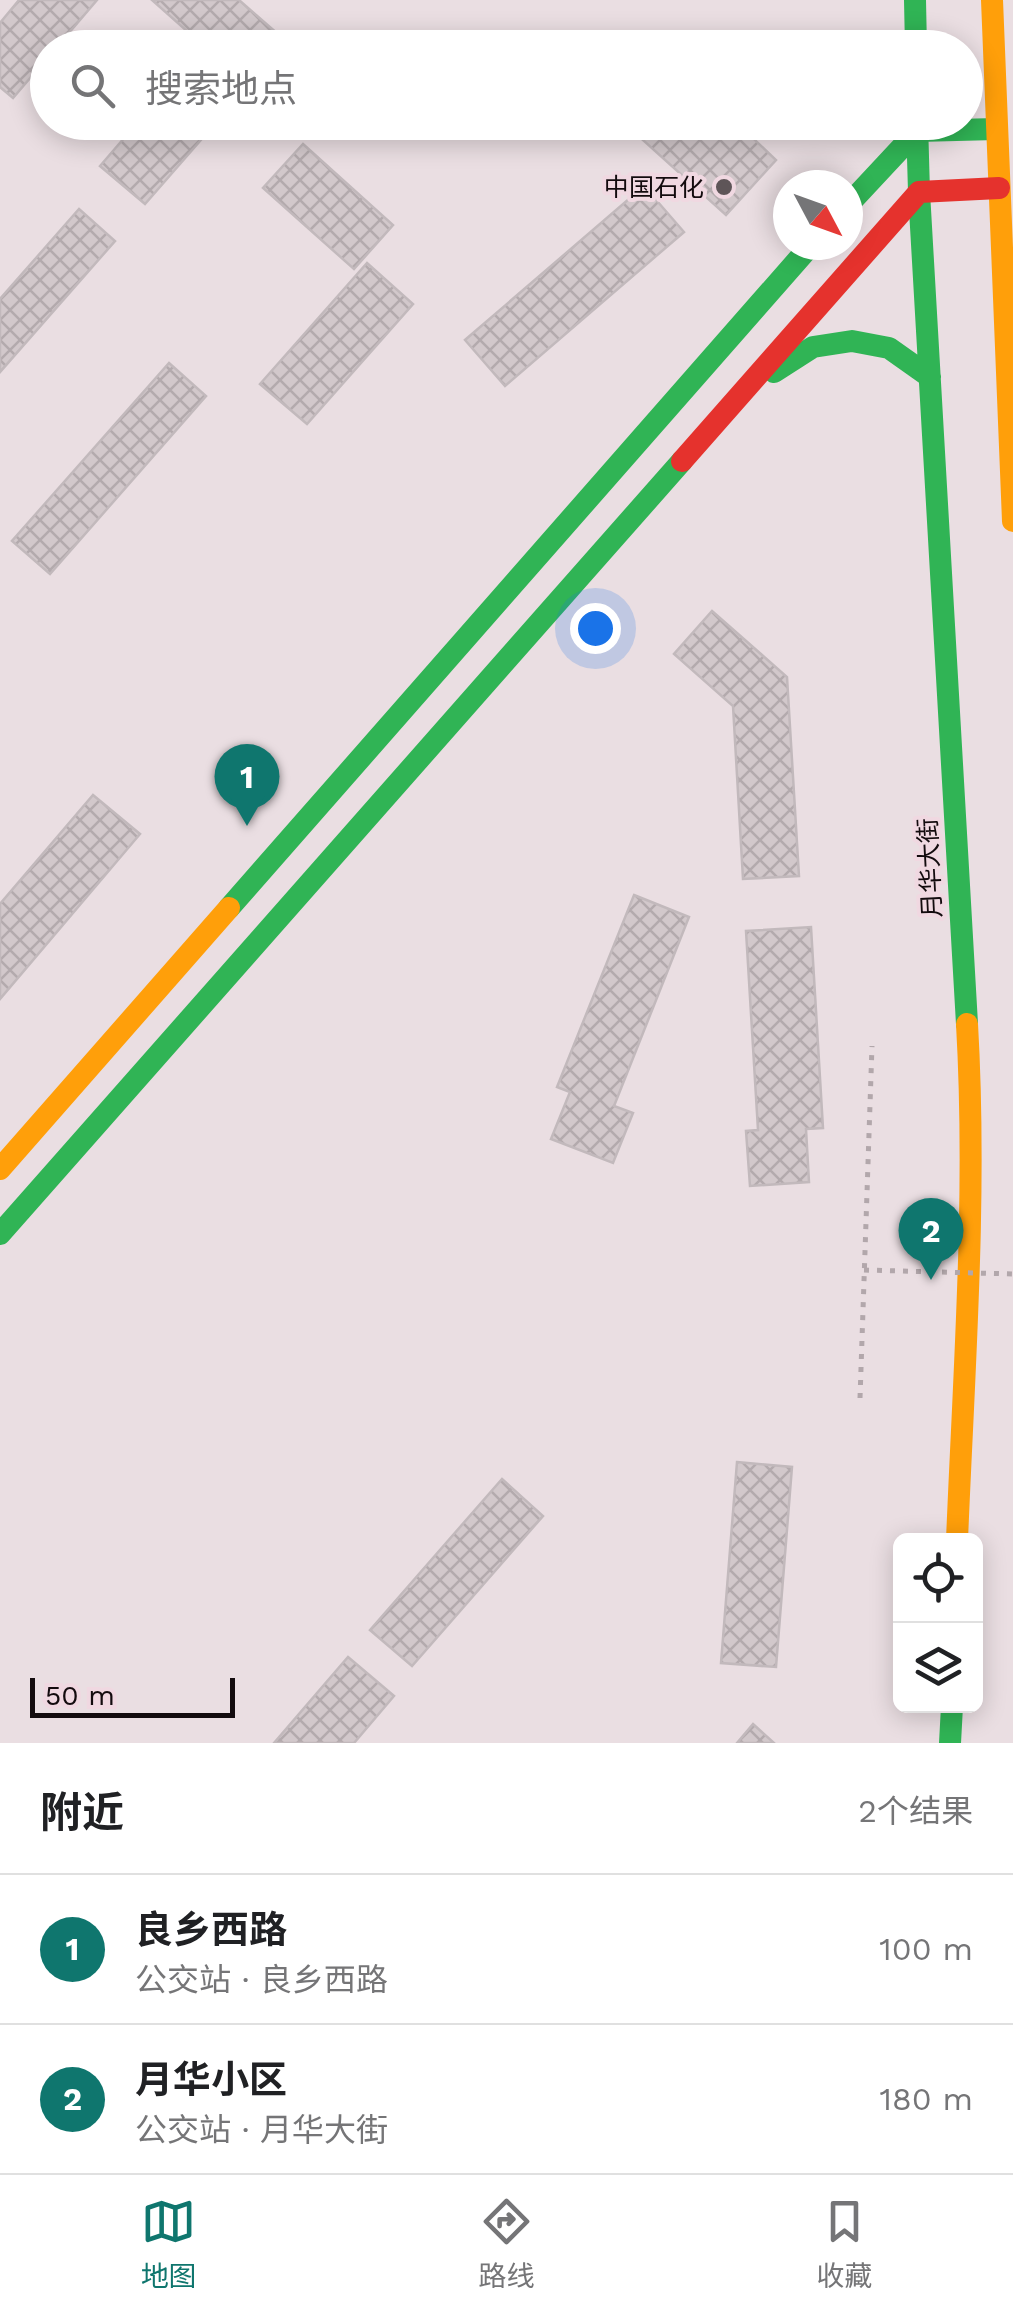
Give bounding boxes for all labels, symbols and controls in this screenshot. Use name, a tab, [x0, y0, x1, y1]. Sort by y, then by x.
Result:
search box	[30, 30, 983, 140]
icon: search	[65, 58, 120, 113]
text: 搜索地点	[145, 67, 297, 111]
north arrow	[773, 170, 863, 260]
place label: 中国石化	[604, 173, 704, 202]
marker: 中国石化	[713, 176, 735, 198]
your location	[570, 603, 621, 654]
pin: 1	[214, 744, 280, 826]
street label: 月华大街	[913, 817, 947, 919]
pin: 2	[898, 1198, 964, 1280]
map controls	[893, 1533, 983, 1713]
button: locate	[893, 1533, 983, 1623]
button: layers	[893, 1623, 983, 1713]
scale bar	[30, 1673, 235, 1718]
text: 50 m	[45, 1679, 115, 1712]
text: 附近	[40, 1788, 124, 1837]
text: 2个结果	[858, 1792, 973, 1830]
text: 良乡西路	[135, 1908, 287, 1952]
text: 1	[66, 1930, 79, 1968]
text: 100 m	[879, 1930, 973, 1968]
text: 公交站 · 良乡西路	[135, 1961, 388, 1999]
text: 月华小区	[135, 2058, 287, 2102]
text: 2	[63, 2080, 82, 2118]
text: 180 m	[879, 2080, 973, 2118]
text: 公交站 · 月华大街	[135, 2111, 388, 2149]
tab: 地图	[141, 2194, 197, 2294]
tab: 路线	[478, 2194, 534, 2294]
tab: 收藏	[816, 2194, 872, 2294]

